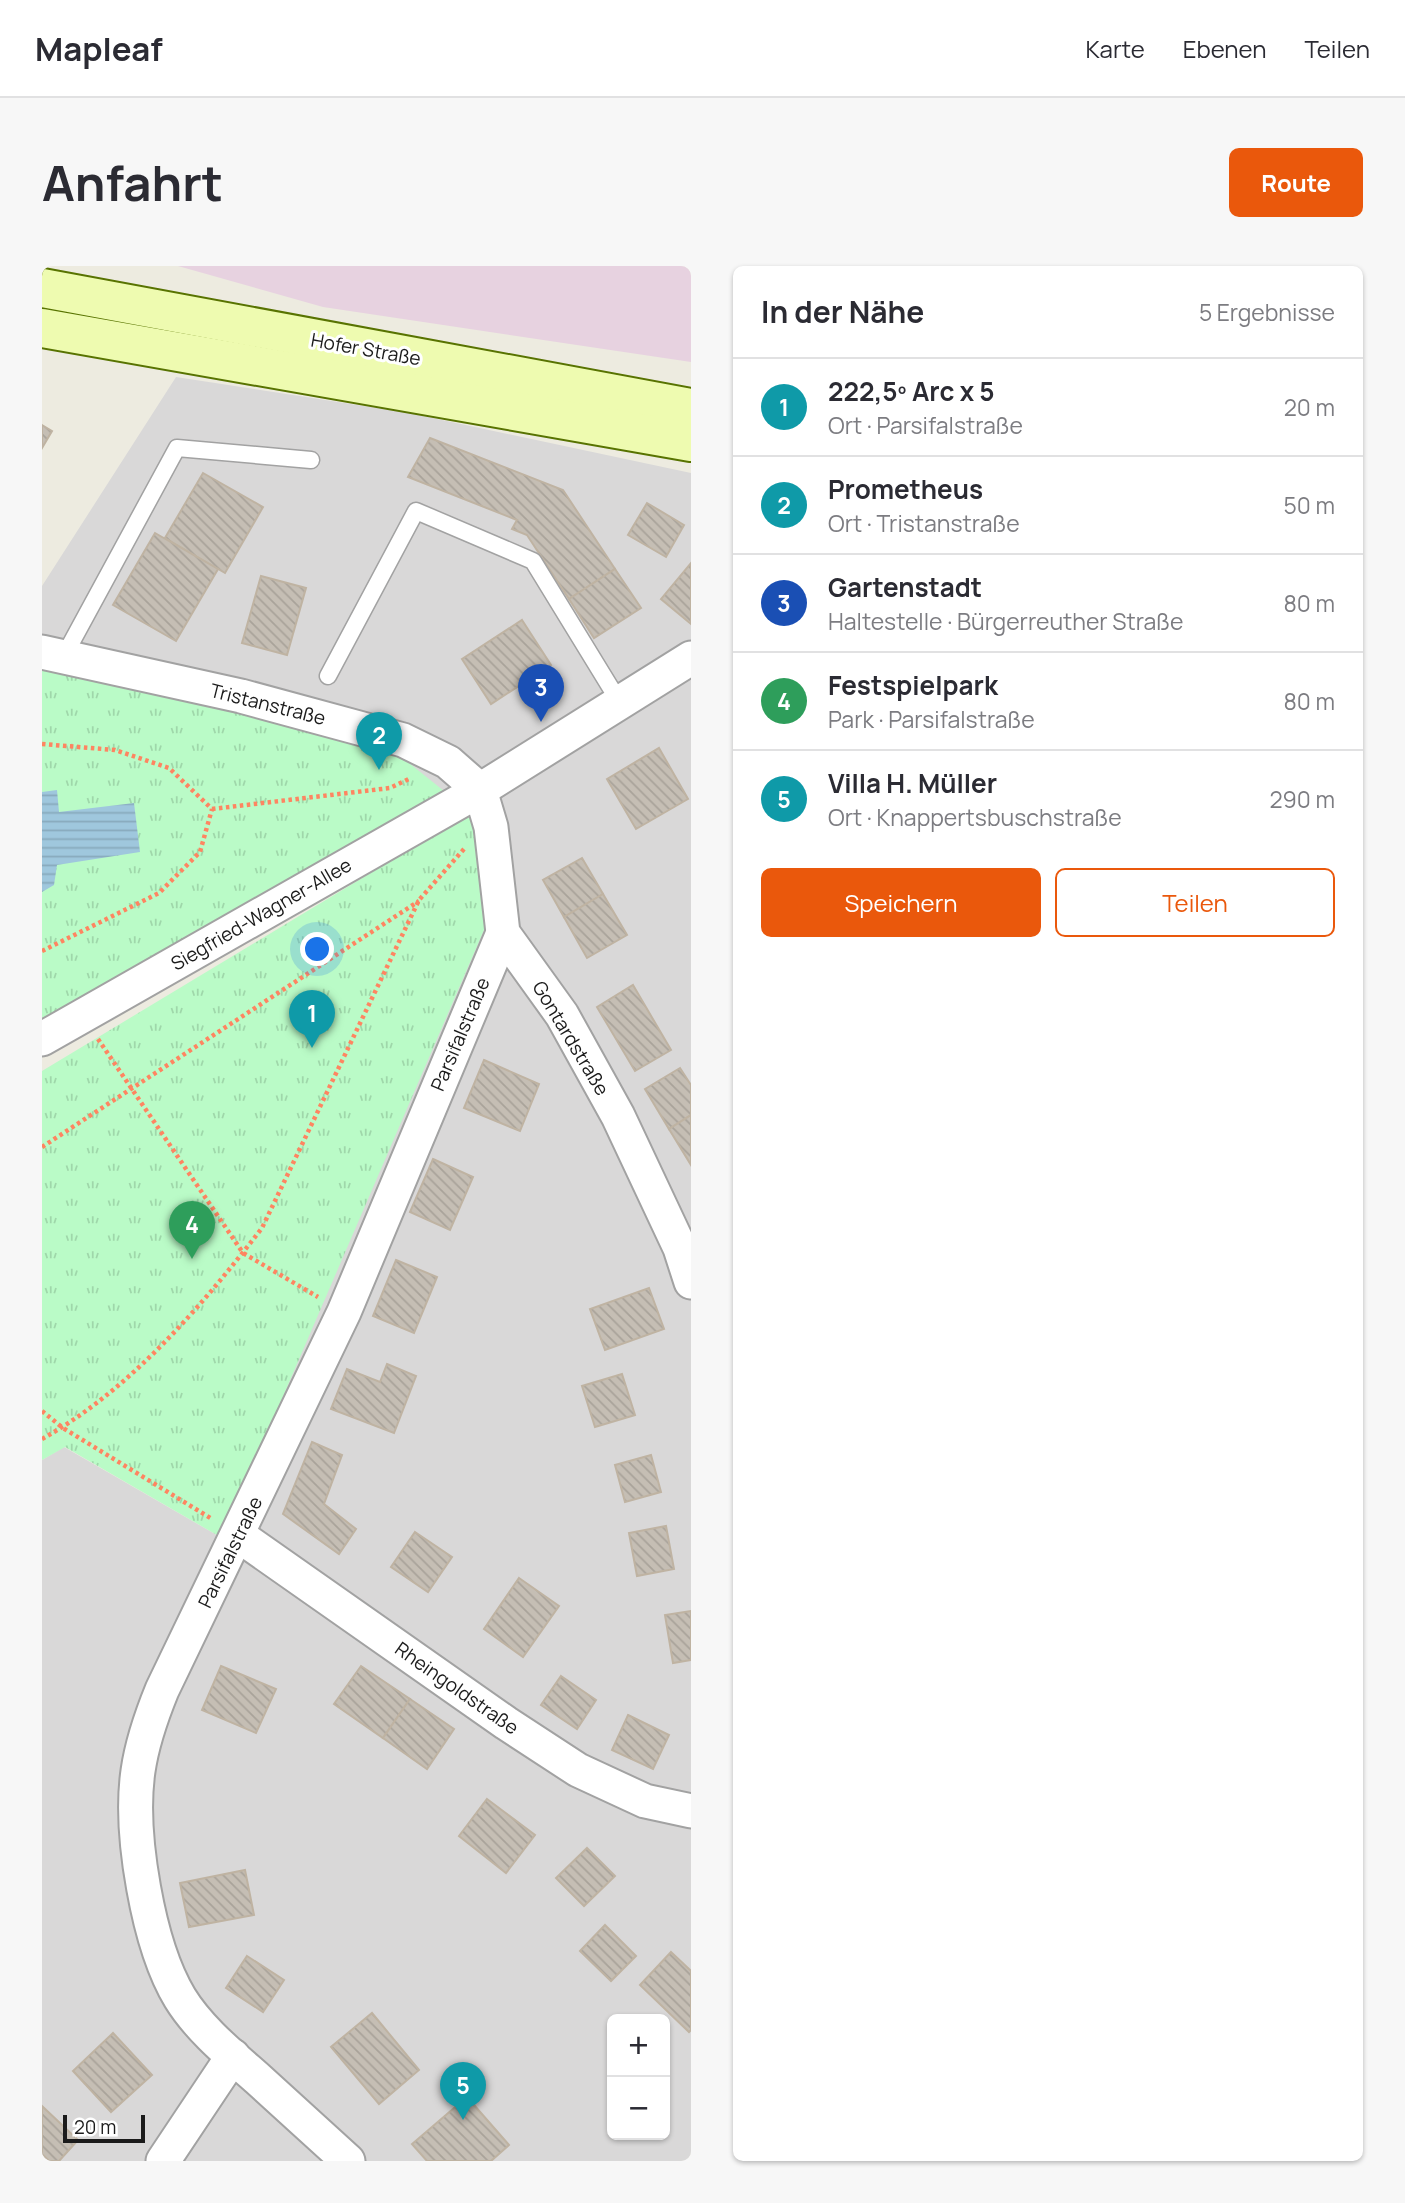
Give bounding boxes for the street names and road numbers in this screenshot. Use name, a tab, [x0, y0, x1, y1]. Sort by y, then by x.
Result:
street label: Hofer Straße	[309, 327, 423, 371]
street label: Tristanstraße	[208, 677, 328, 731]
street label: Siegfried-Wagner-Allee	[166, 852, 356, 976]
street label: Parsifalstraße	[424, 973, 496, 1095]
street label: Gontardstraße	[527, 976, 615, 1100]
street label: Parsifalstraße	[192, 1492, 268, 1612]
street label: Rheingoldstraße	[390, 1636, 524, 1740]

